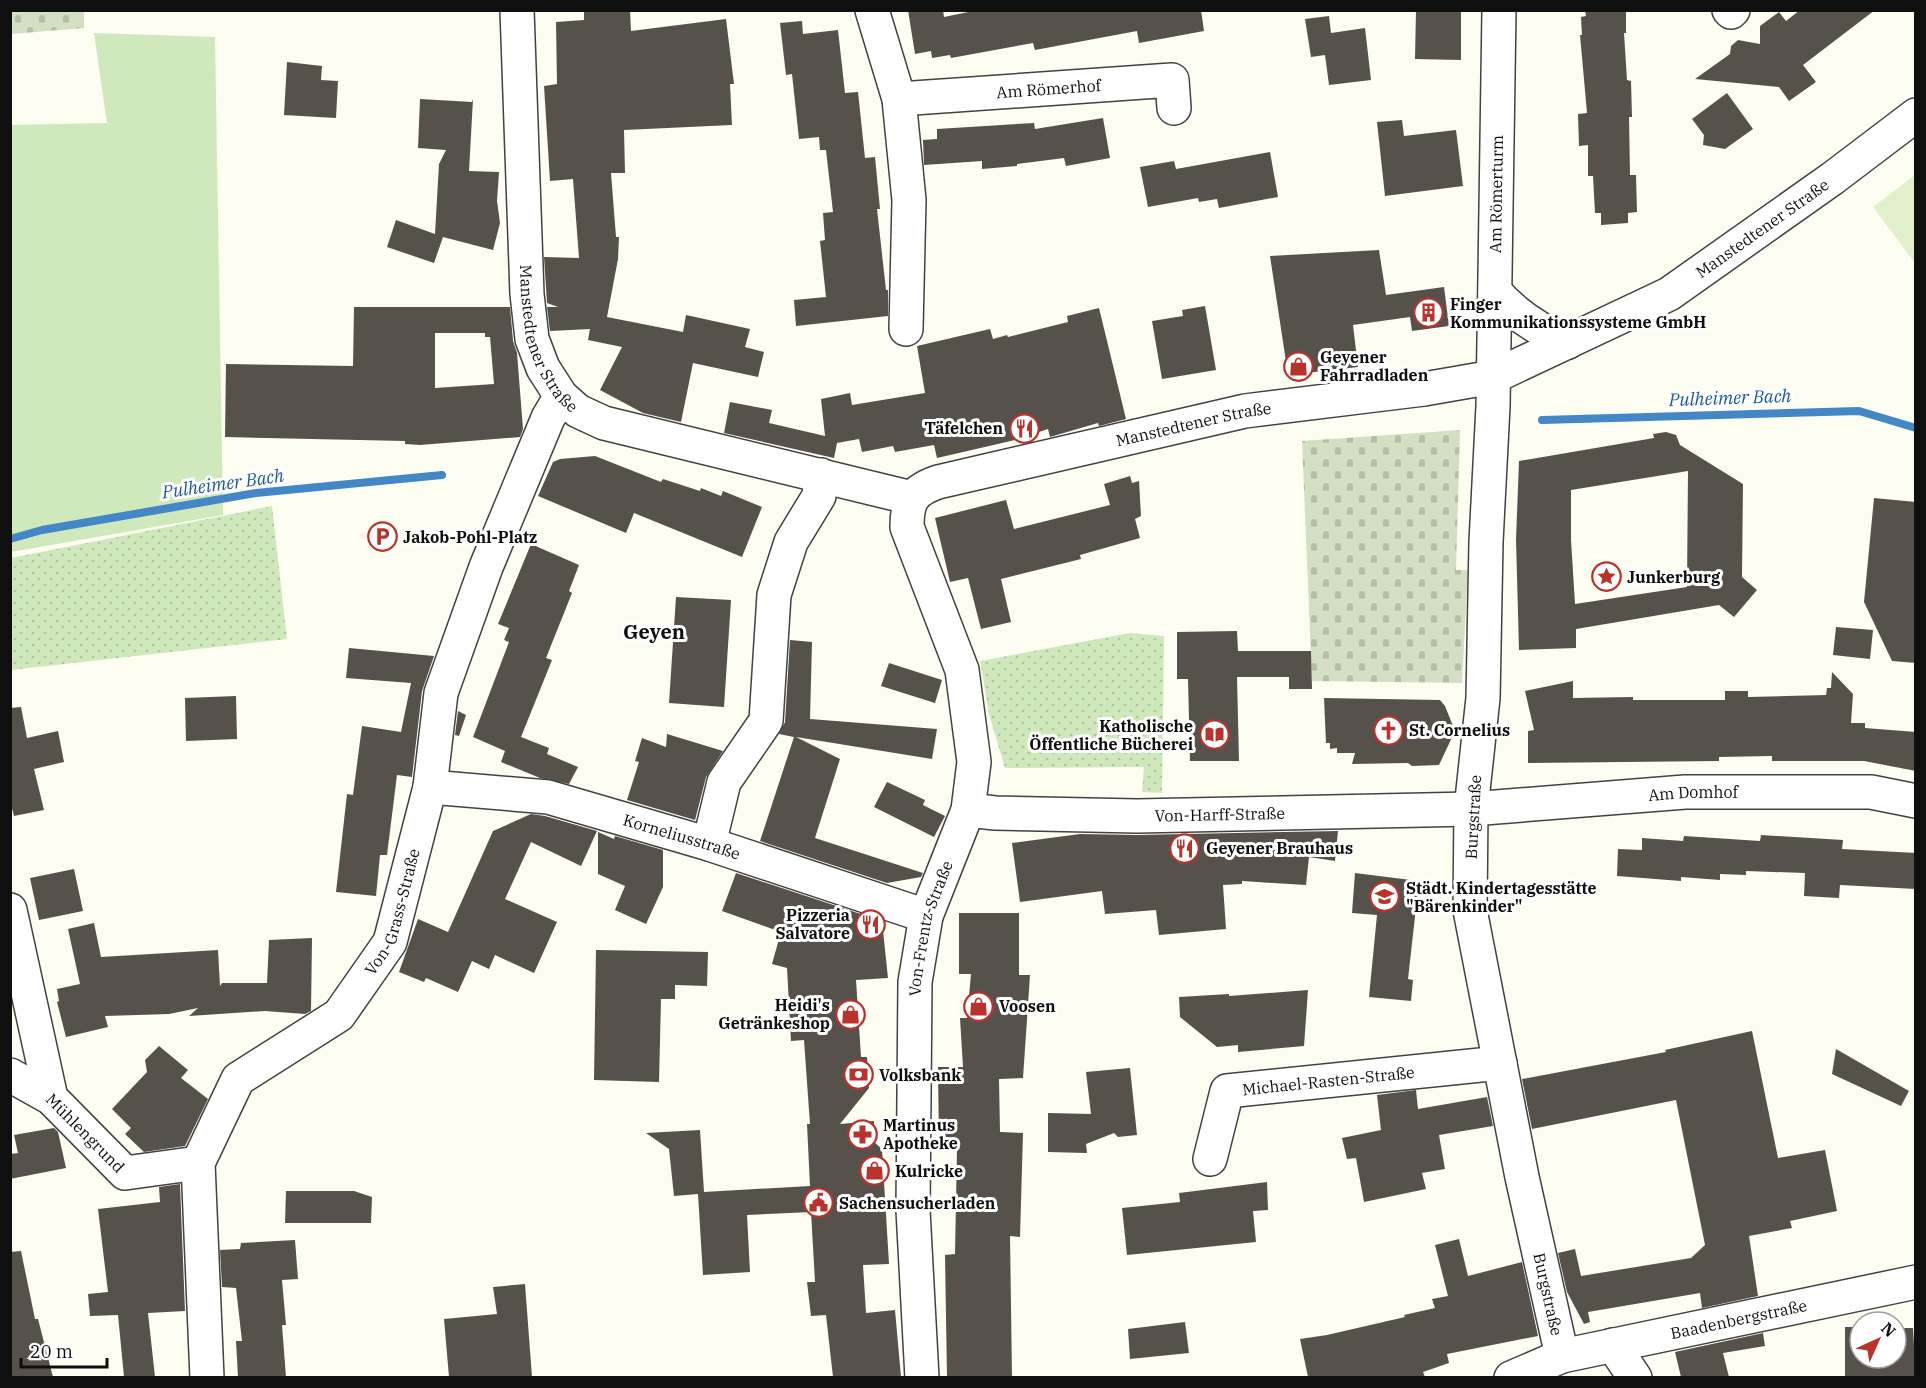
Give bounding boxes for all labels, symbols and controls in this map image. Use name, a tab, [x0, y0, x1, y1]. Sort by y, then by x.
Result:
street label: Am Römerhof	[996, 75, 1103, 102]
street label: Am Römerturm	[1485, 135, 1507, 253]
street label: Manstedtener Straße	[1692, 174, 1833, 282]
street label: Manstedtener Straße	[516, 264, 582, 416]
place label: Finger Kommunikationssysteme GmbH	[1450, 294, 1706, 332]
building icon: Finger Kommunikationssysteme GmbH	[1413, 297, 1445, 329]
place label: Geyener Fahrradladen	[1320, 347, 1429, 385]
shop icon: Geyener Fahrradladen	[1283, 350, 1315, 382]
water label: Pulheimer Bach	[1667, 384, 1792, 411]
street label: Manstedtener Straße	[1114, 398, 1272, 451]
restaurant icon: Täfelchen	[1008, 412, 1040, 444]
place label: Täfelchen	[925, 418, 1003, 438]
water label: Pulheimer Bach	[160, 464, 285, 504]
parking icon: Jakob-Pohl-Platz	[366, 521, 398, 553]
place label: Jakob-Pohl-Platz	[403, 527, 537, 547]
place icon: Junkerburg	[1590, 561, 1622, 593]
place label: Junkerburg	[1627, 567, 1721, 587]
district label: Geyen	[623, 618, 685, 645]
church icon: St. Cornelius	[1372, 714, 1404, 746]
place label: Katholische Öffentliche Bücherei	[1029, 716, 1193, 754]
library icon: Katholische Öffentliche Bücherei	[1198, 719, 1230, 751]
place label: St. Cornelius	[1409, 720, 1510, 740]
street label: Burgstraße	[1461, 774, 1485, 860]
street label: Am Domhof	[1647, 782, 1740, 805]
street label: Von-Harff-Straße	[1154, 803, 1285, 826]
street label: Korneliusstraße	[621, 810, 743, 864]
restaurant icon: Geyener Brauhaus	[1169, 832, 1201, 864]
place label: Geyener Brauhaus	[1206, 838, 1353, 858]
street label: Von-Grass-Straße	[360, 846, 424, 979]
street label: Von-Frentz-Straße	[904, 858, 957, 996]
place label: Städt. Kindertagesstätte "Bärenkinder"	[1406, 878, 1597, 916]
school or university icon: Städt. Kindertagesstätte "Bärenkinder"	[1369, 881, 1401, 913]
place label: Pizzeria Salvatore	[775, 905, 850, 943]
restaurant icon: Pizzeria Salvatore	[855, 908, 887, 940]
shop icon: Voosen	[962, 990, 994, 1022]
place label: Heidi's Getränkeshop	[718, 995, 830, 1033]
place label: Voosen	[999, 996, 1056, 1016]
shop icon: Heidi's Getränkeshop	[835, 998, 867, 1030]
bank icon: Volksbank	[842, 1059, 874, 1091]
street label: Michael-Rasten-Straße	[1241, 1062, 1415, 1099]
place label: Volksbank	[879, 1065, 961, 1085]
street label: Mühlengrund	[42, 1089, 129, 1177]
place label: Martinus Apotheke	[883, 1115, 958, 1153]
pharmacy icon: Martinus Apotheke	[846, 1118, 878, 1150]
shop icon: Kulricke	[858, 1155, 890, 1187]
place label: Kulricke	[895, 1161, 963, 1181]
public building icon: Sachensucherladen	[802, 1187, 834, 1219]
place label: Sachensucherladen	[839, 1193, 996, 1213]
street label: Burgstraße	[1529, 1251, 1567, 1338]
street label: Baadenbergstraße	[1669, 1295, 1809, 1343]
north arrow	[1848, 1310, 1908, 1370]
text: N	[1877, 1318, 1900, 1341]
scale bar	[21, 1331, 106, 1369]
text: 20 m	[30, 1340, 73, 1363]

